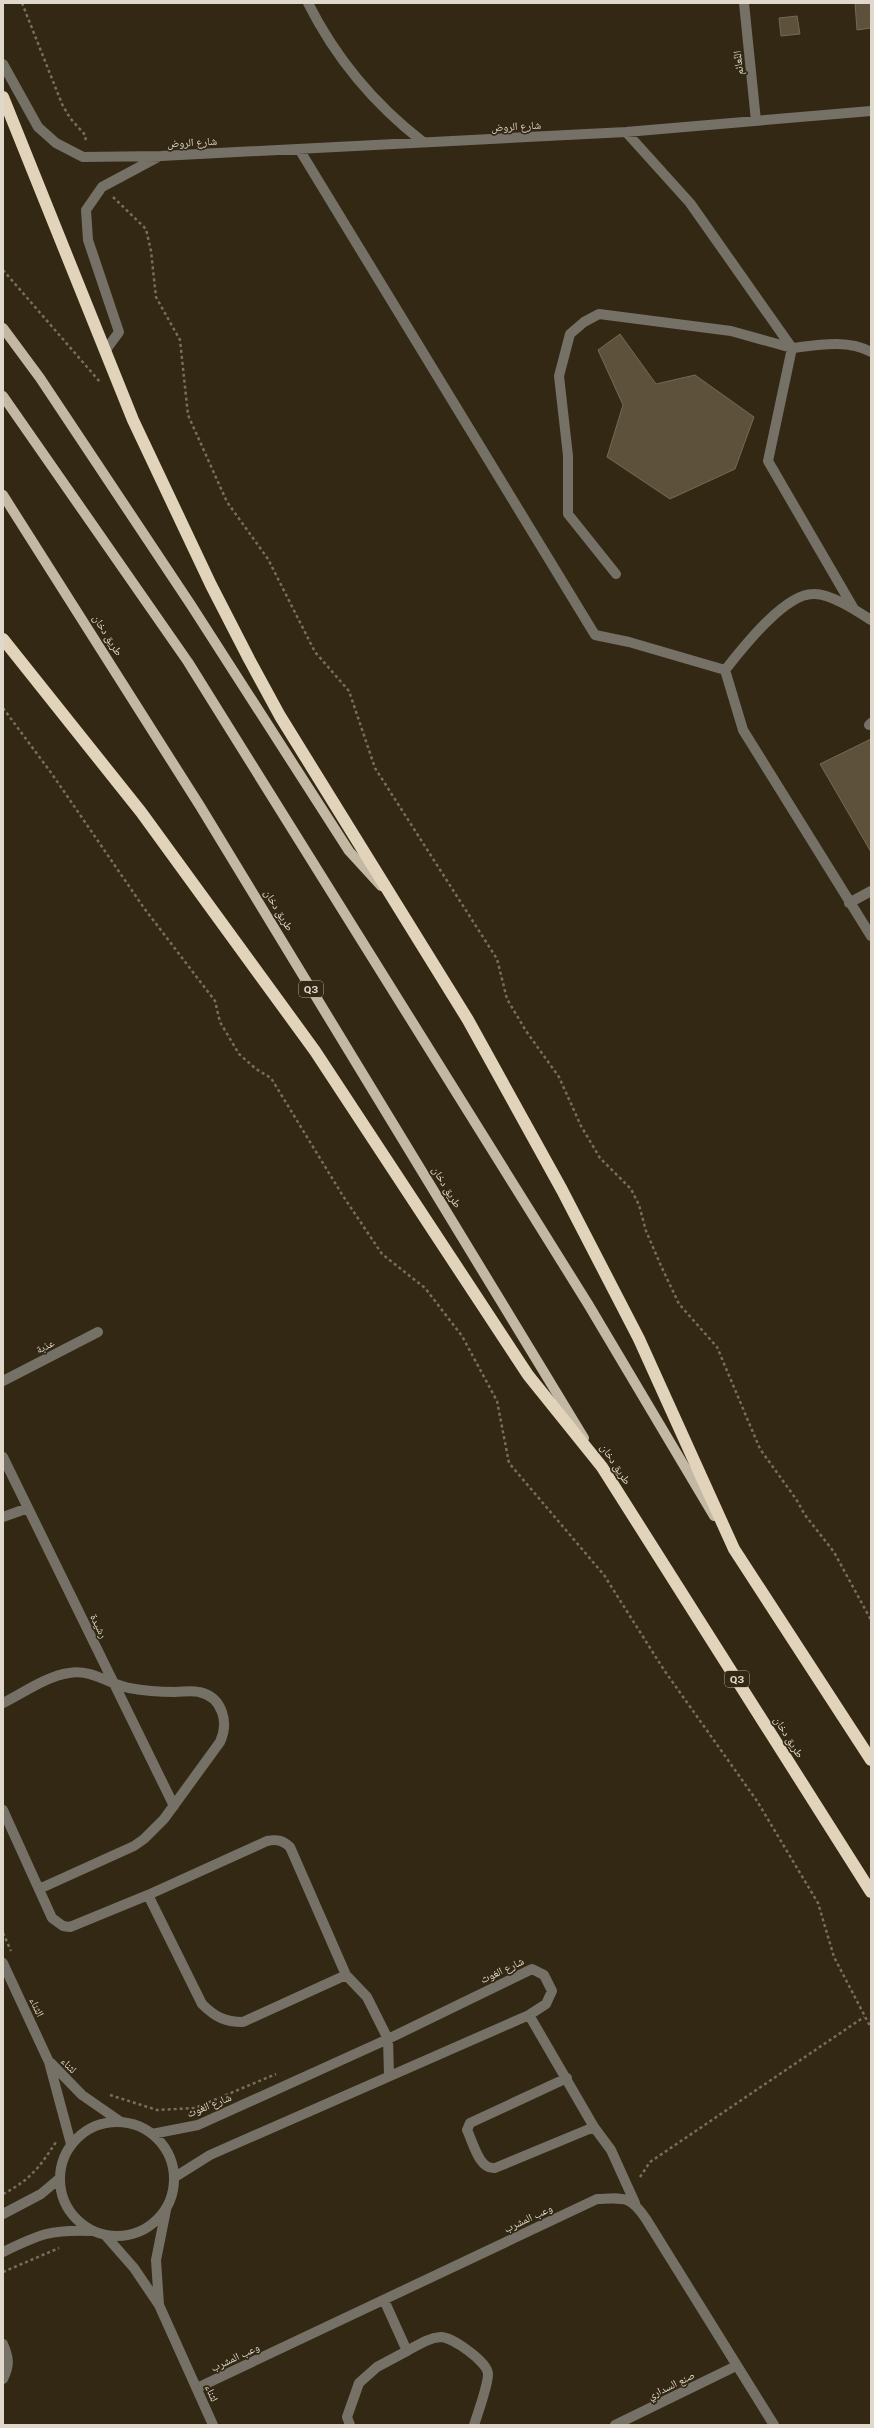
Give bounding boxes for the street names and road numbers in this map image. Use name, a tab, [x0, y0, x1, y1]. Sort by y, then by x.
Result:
street label: النًعائم	[731, 50, 747, 76]
street label: شارع الروض	[491, 119, 541, 134]
street label: شارع الروض	[167, 135, 217, 150]
street label: طريق دخان	[90, 612, 125, 658]
street label: طريق دخان	[261, 887, 296, 933]
road number: Q3	[299, 981, 323, 997]
street label: طريق دخان	[429, 1164, 464, 1210]
street label: عذبة	[34, 1336, 57, 1356]
street label: طريق دخان	[598, 1441, 634, 1487]
street label: رشيدة	[88, 1612, 110, 1640]
road number: Q3	[725, 1671, 749, 1687]
street label: طريق دخان	[771, 1714, 806, 1760]
street label: شارع الغوث	[478, 1955, 526, 1986]
street label: الثناء	[27, 1996, 47, 2018]
street label: لثناء	[59, 2055, 79, 2075]
street label: شارع الغوث	[185, 2091, 233, 2120]
street label: وعب المشرب	[502, 2202, 554, 2235]
street label: وعب المشرب	[209, 2341, 261, 2374]
street label: صنع السداري	[645, 2368, 698, 2404]
street label: لثناء	[203, 2383, 221, 2403]

